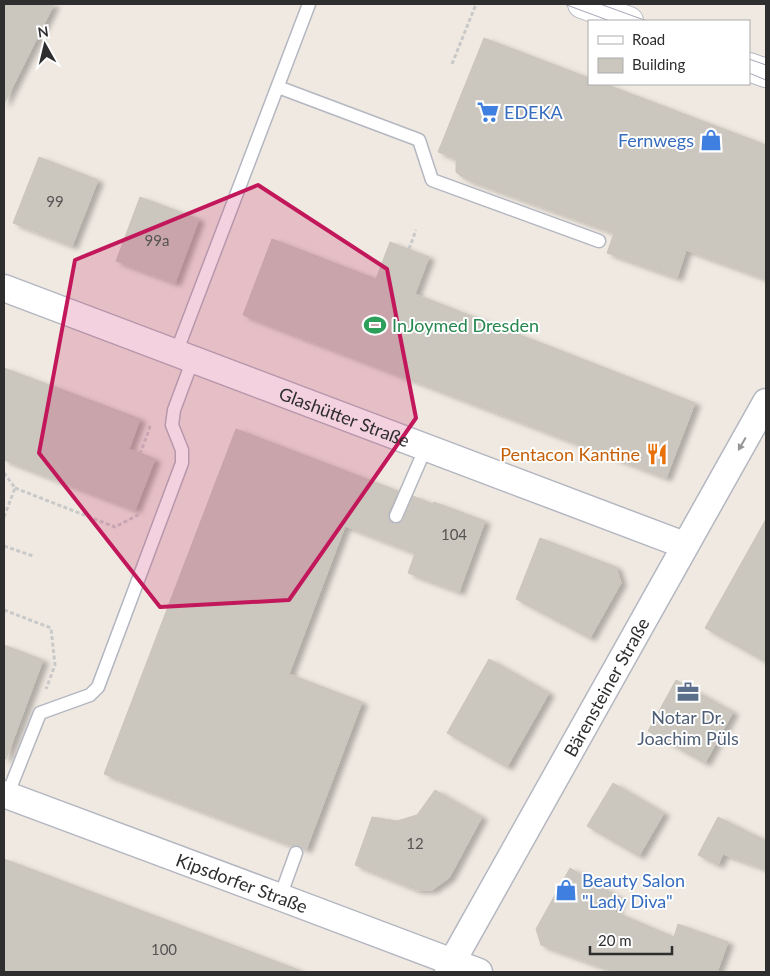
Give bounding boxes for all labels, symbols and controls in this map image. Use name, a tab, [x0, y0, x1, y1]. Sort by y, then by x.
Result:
north arrow	[20, 20, 70, 70]
legend	[588, 20, 750, 85]
text: N	[37, 22, 50, 41]
text: Road	[632, 30, 665, 48]
text: Building	[632, 55, 685, 73]
supermarket icon: EDEKA	[475, 99, 501, 125]
place label: EDEKA	[504, 101, 563, 123]
shop icon: Fernwegs	[698, 127, 724, 153]
place label: Fernwegs	[618, 129, 694, 151]
house number: 99	[46, 192, 64, 210]
house number: 99a	[145, 231, 169, 249]
sports icon: InJoymed Dresden	[362, 312, 388, 338]
place label: InJoymed Dresden	[392, 314, 539, 336]
street label: Glashütter Straße	[276, 382, 413, 451]
one-way arrow	[738, 437, 746, 452]
restaurant icon: Pentacon Kantine	[644, 441, 670, 467]
place label: Pentacon Kantine	[500, 443, 640, 465]
house number: 104	[441, 525, 467, 543]
street label: Bärensteiner Straße	[559, 614, 654, 760]
office icon: Notar Dr. Joachim Püls	[675, 679, 701, 705]
place label: Notar Dr. Joachim Püls	[637, 706, 739, 749]
house number: 12	[406, 834, 424, 852]
street label: Kipsdorfer Straße	[173, 848, 311, 917]
place label: Beauty Salon "Lady Diva"	[582, 869, 685, 912]
shop icon: Beauty Salon "Lady Diva"	[553, 877, 579, 903]
scale bar	[590, 924, 672, 956]
text: 20 m	[598, 931, 632, 949]
house number: 100	[151, 940, 177, 958]

